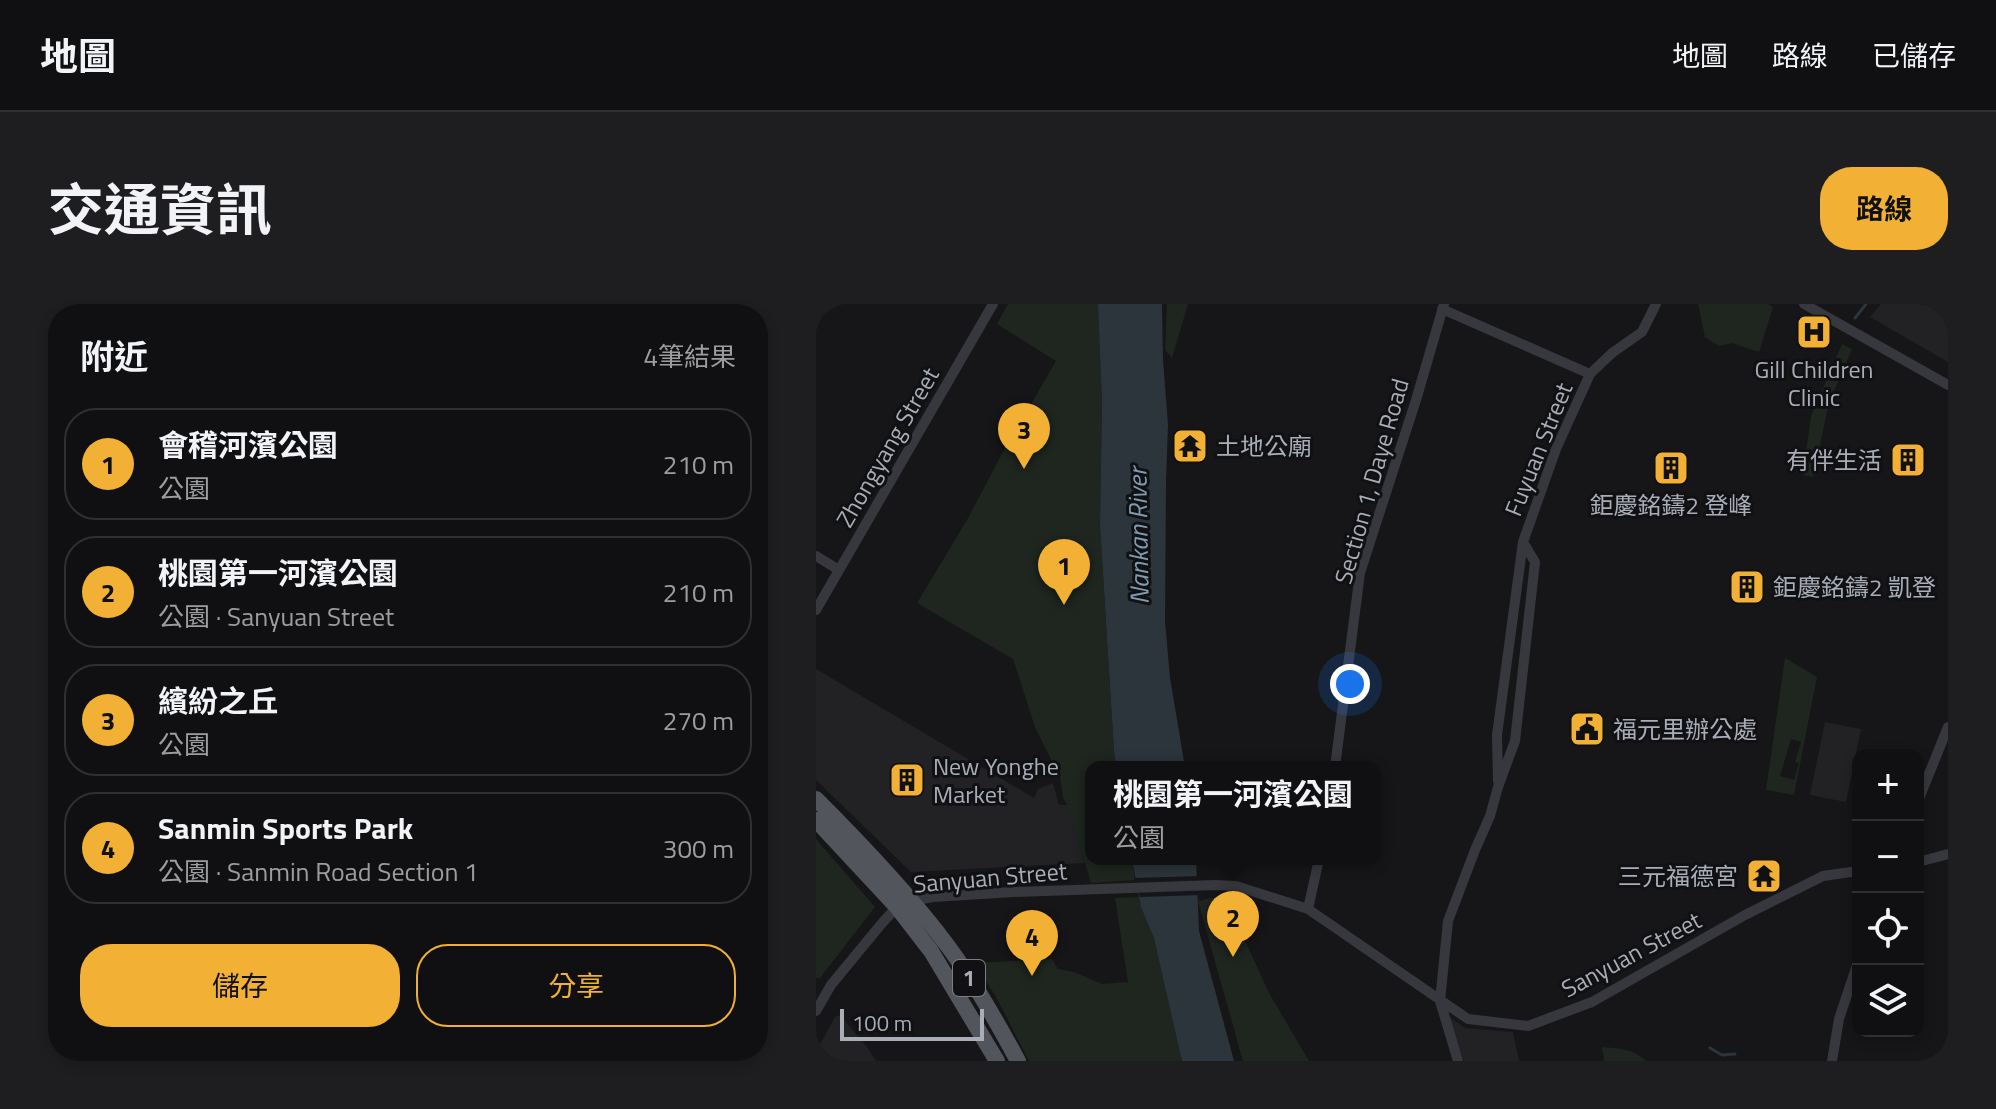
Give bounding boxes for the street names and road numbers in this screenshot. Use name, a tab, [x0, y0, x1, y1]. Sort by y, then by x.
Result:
street label: Zhongyang Street	[827, 360, 948, 534]
street label: Section 1, Daye Road	[1324, 374, 1418, 588]
street label: Fuyuan Street	[1495, 376, 1581, 521]
street label: Sanyuan Street	[912, 852, 1069, 902]
street label: Sanyuan Street	[1554, 902, 1708, 1006]
road number: 1	[953, 960, 985, 996]

